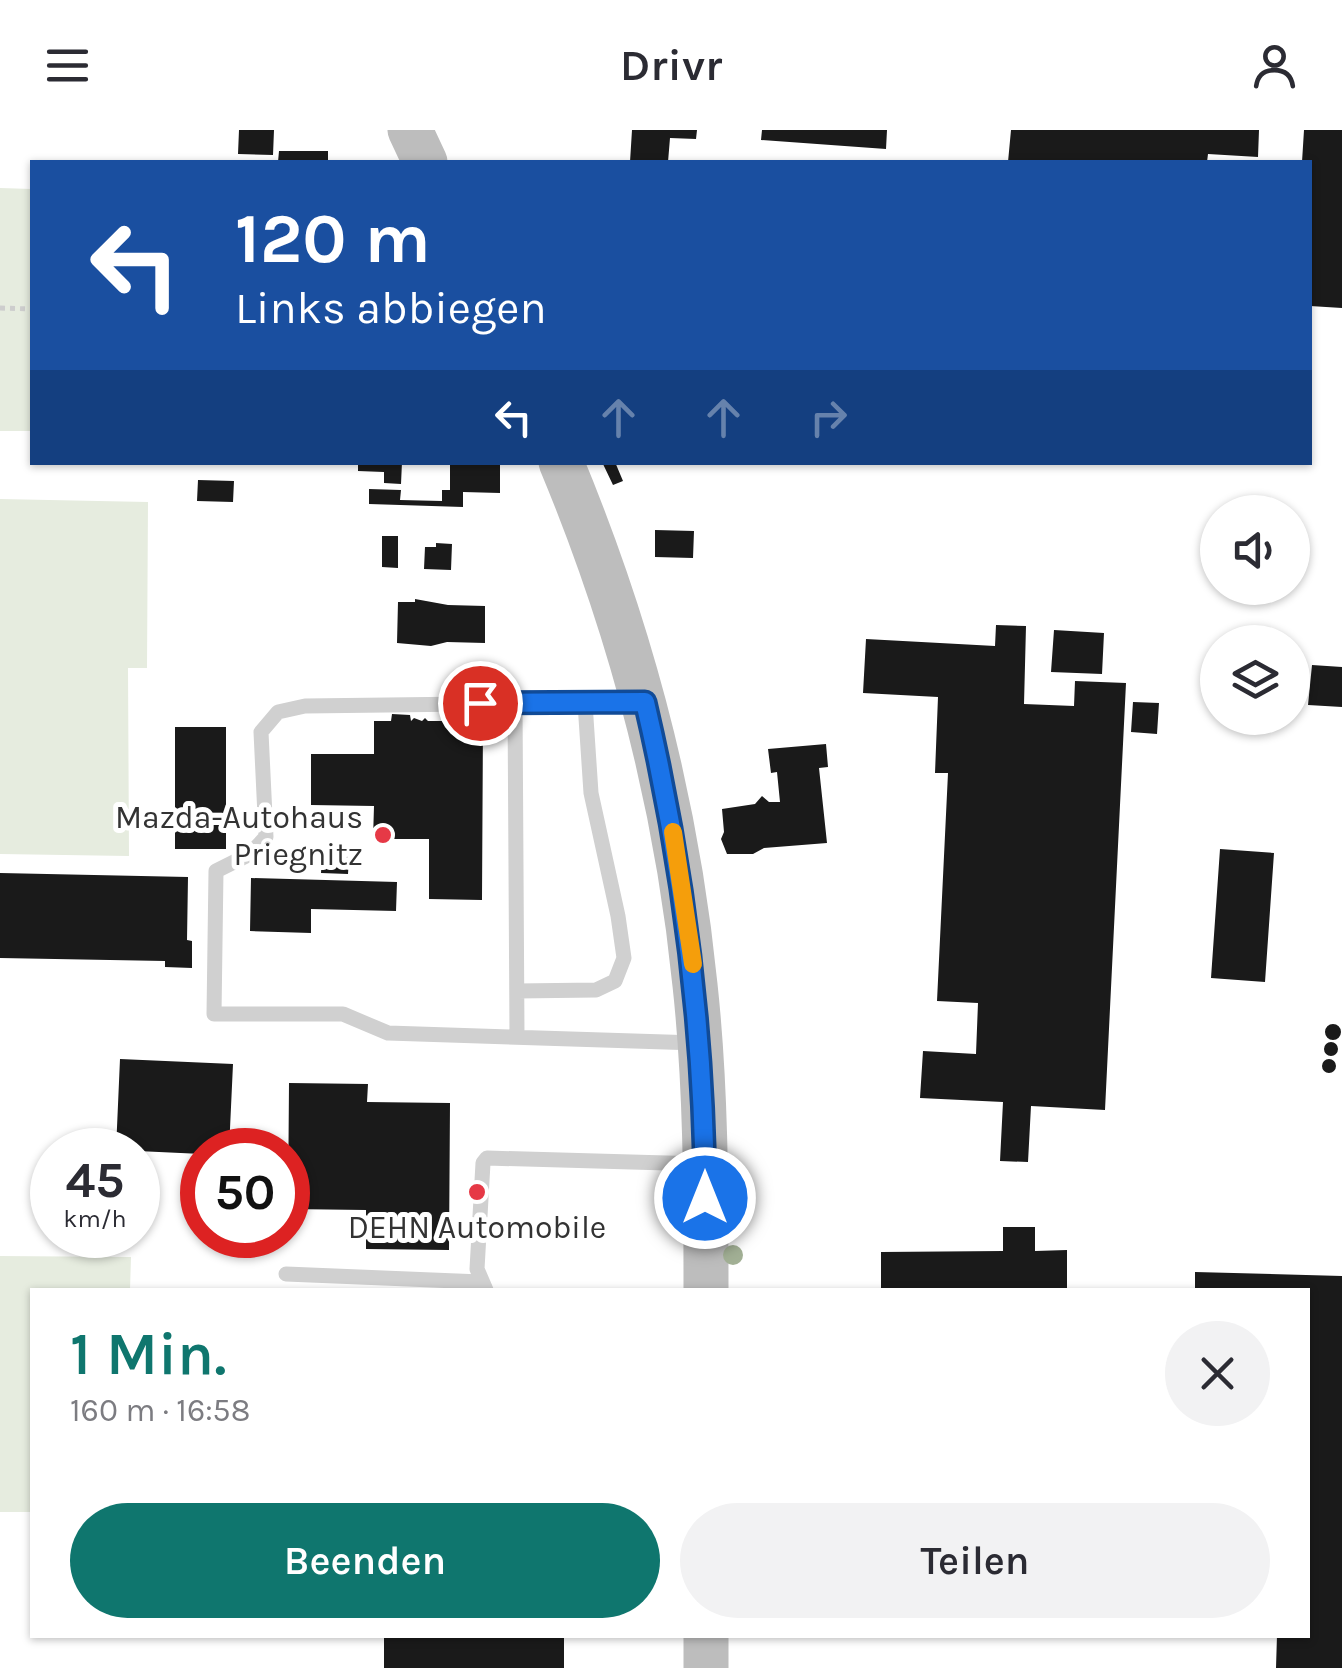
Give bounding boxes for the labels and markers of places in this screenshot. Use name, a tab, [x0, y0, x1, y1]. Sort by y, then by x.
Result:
pin	[438, 661, 523, 746]
place label: Mazda-Autohaus Priegnitz	[115, 799, 363, 873]
marker: Mazda-Autohaus Priegnitz	[372, 824, 394, 846]
marker: DEHN Automobile	[466, 1181, 488, 1203]
place label: DEHN Automobile	[348, 1209, 606, 1246]

